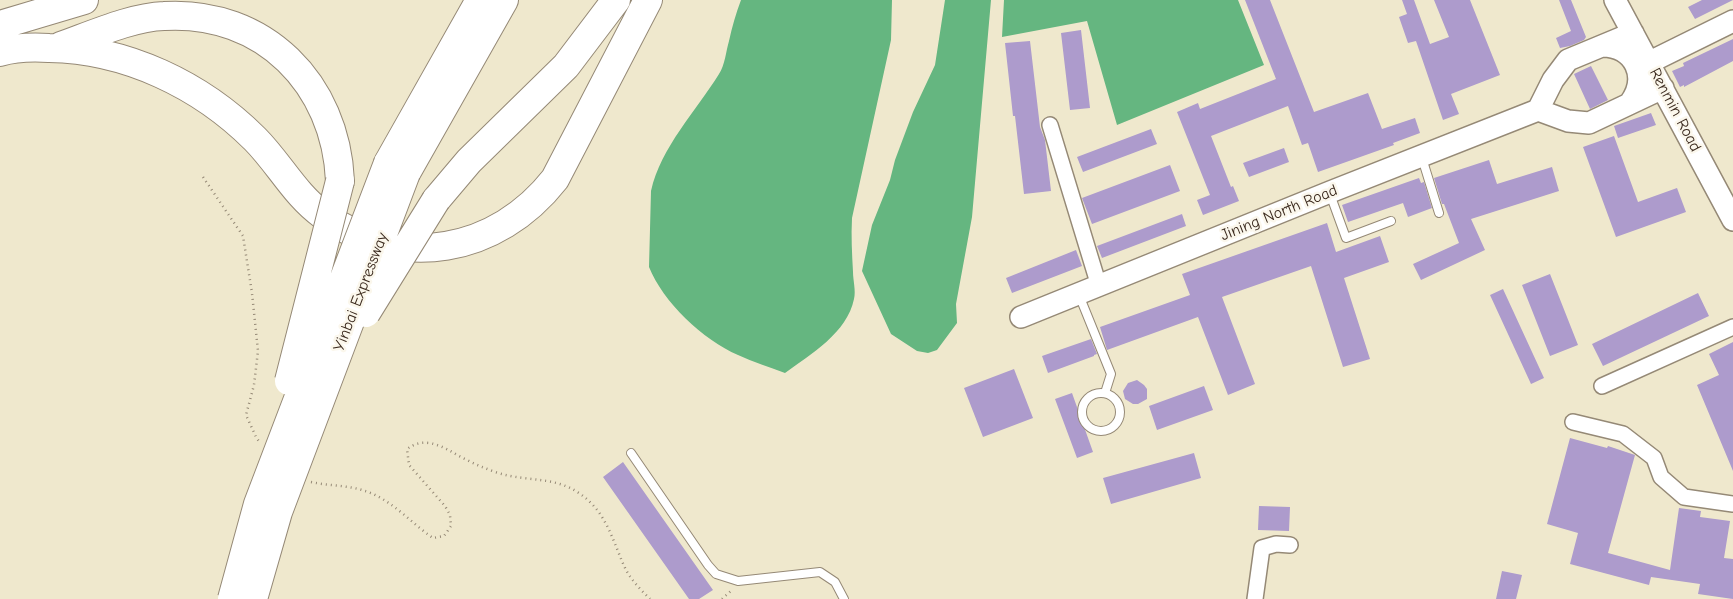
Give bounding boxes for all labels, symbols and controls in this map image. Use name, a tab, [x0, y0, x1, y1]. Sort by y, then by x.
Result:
street label: Renmin Road	[1645, 65, 1705, 155]
street label: Jining North Road	[1218, 181, 1340, 245]
street label: Yinbai Expressway	[330, 230, 392, 354]

